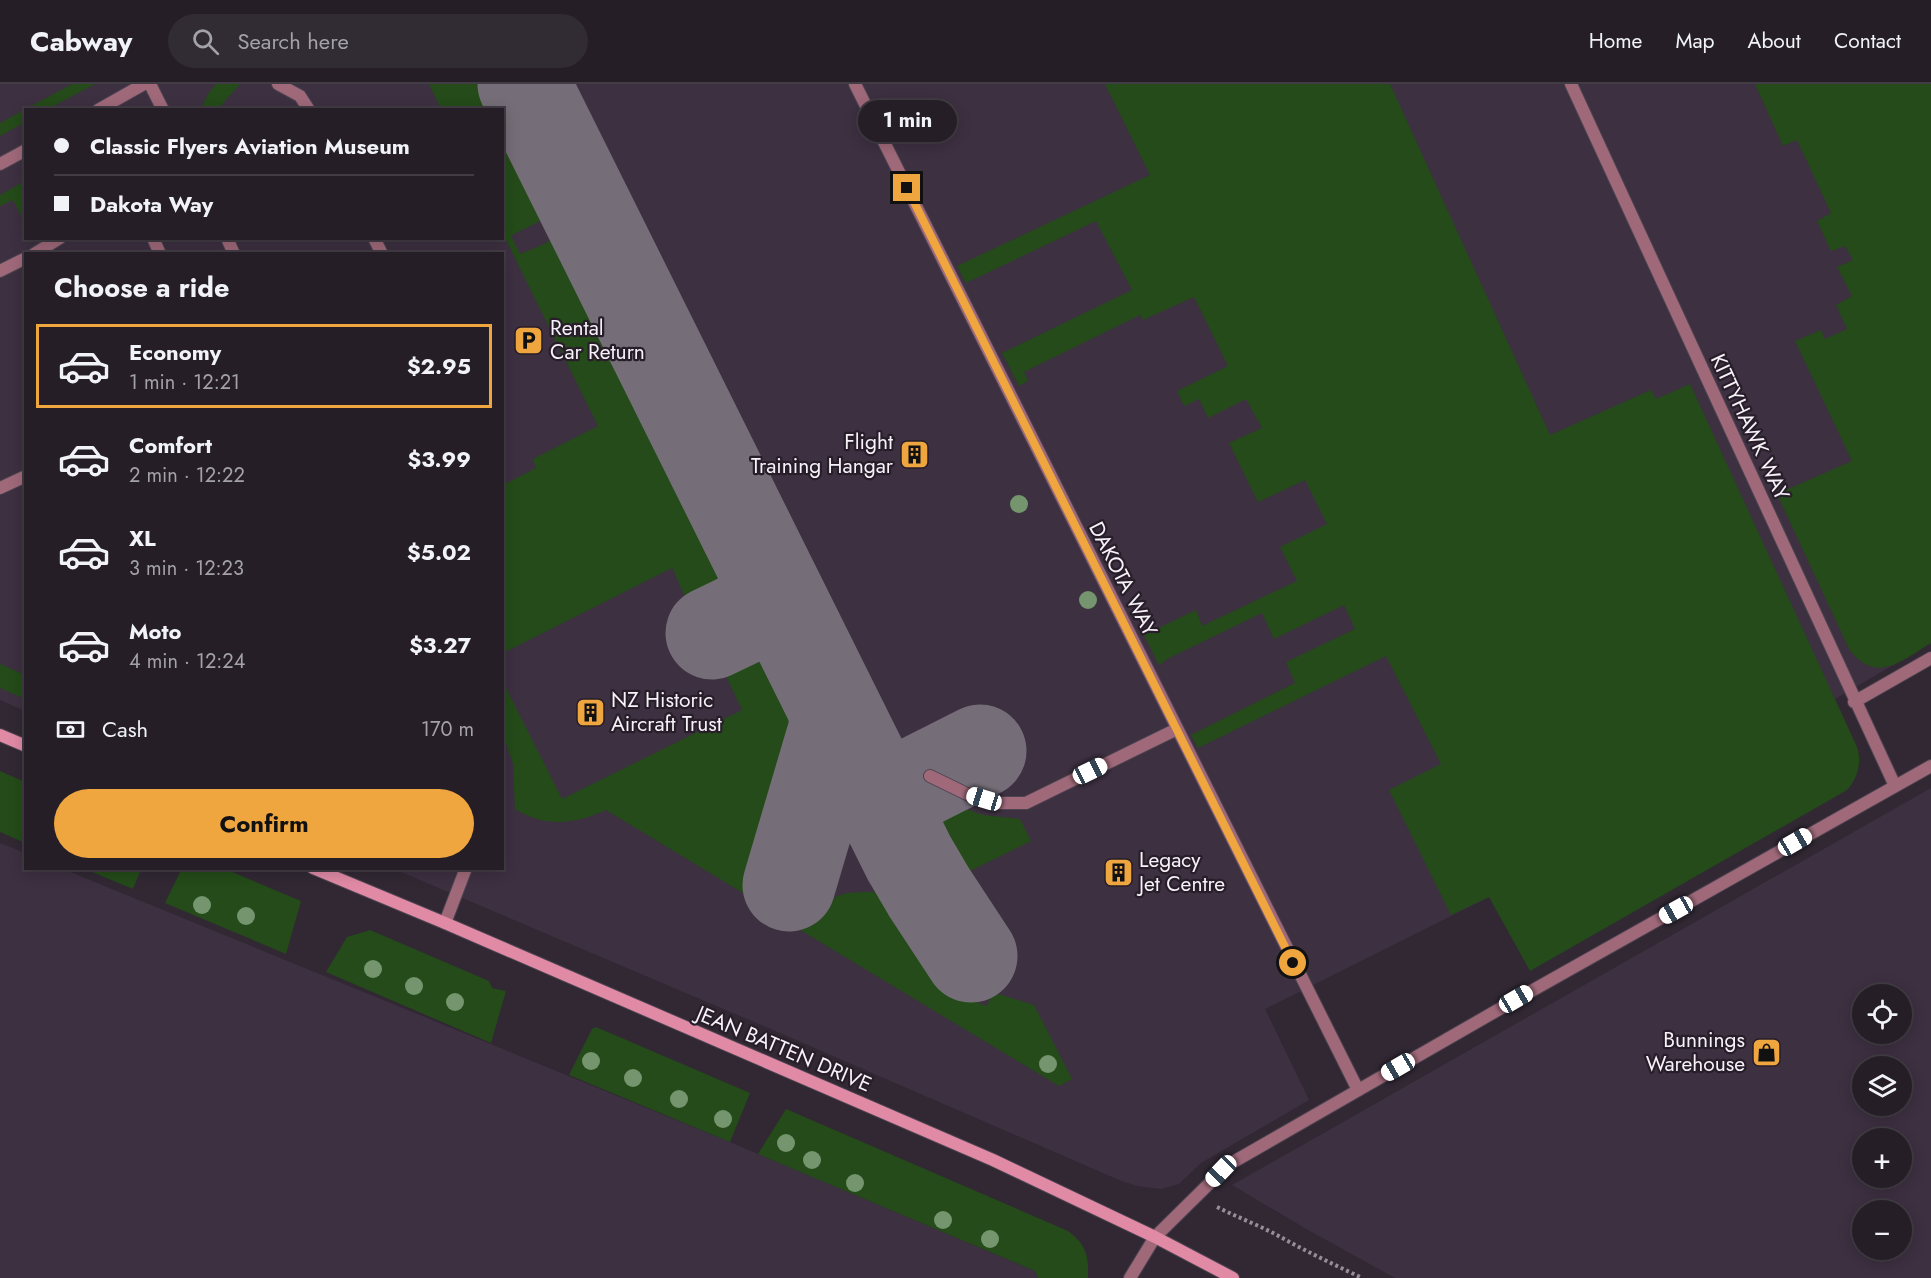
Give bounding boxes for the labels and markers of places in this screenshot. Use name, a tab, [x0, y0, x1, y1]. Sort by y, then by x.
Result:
place label: Rental Car Return	[550, 313, 645, 367]
parking icon: Rental Car Return	[513, 324, 545, 356]
place label: Flight Training Hangar	[751, 427, 894, 481]
building icon: Flight Training Hangar	[898, 438, 930, 470]
place label: NZ Historic Aircraft Trust	[611, 685, 722, 739]
building icon: NZ Historic Aircraft Trust	[574, 696, 606, 728]
place label: Legacy Jet Centre	[1136, 845, 1225, 899]
building icon: Legacy Jet Centre	[1102, 856, 1134, 888]
place label: Bunnings Warehouse	[1646, 1025, 1745, 1079]
shop icon: Bunnings Warehouse	[1750, 1036, 1782, 1068]

